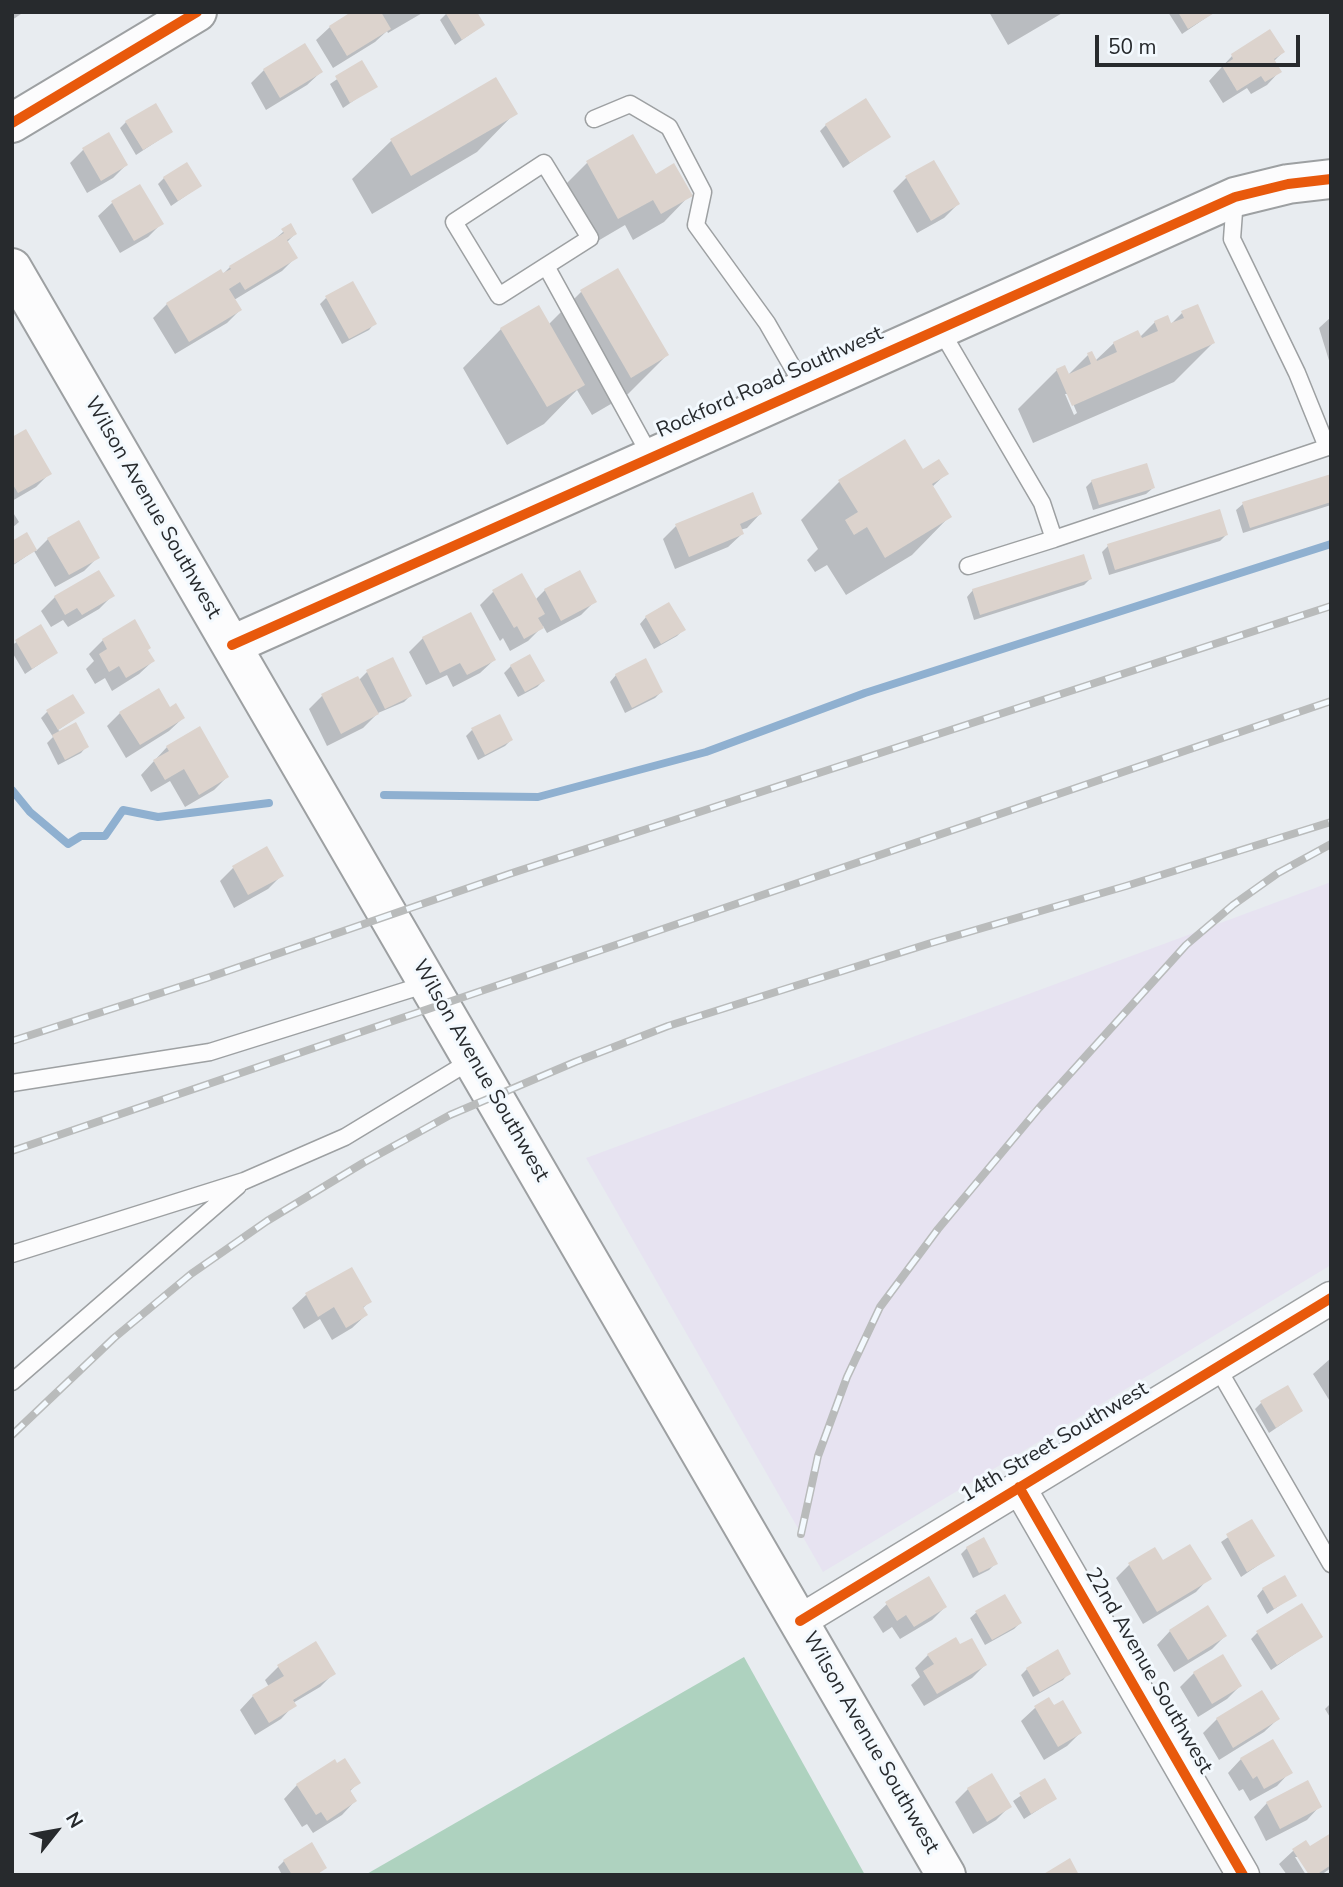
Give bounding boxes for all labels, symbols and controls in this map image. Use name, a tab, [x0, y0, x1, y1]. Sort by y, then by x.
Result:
scale bar	[1098, 21, 1303, 65]
text: 50 m	[1108, 33, 1157, 61]
street label: Rockford Road Southwest	[653, 322, 887, 444]
street label: Wilson Avenue Southwest	[78, 393, 226, 623]
street label: Wilson Avenue Southwest	[406, 956, 554, 1186]
street label: 14th Street Southwest	[957, 1377, 1153, 1509]
street label: 22nd Avenue Southwest	[1079, 1564, 1217, 1778]
street label: Wilson Avenue Southwest	[796, 1628, 944, 1858]
north arrow	[21, 1796, 91, 1866]
text: N	[59, 1807, 89, 1833]

